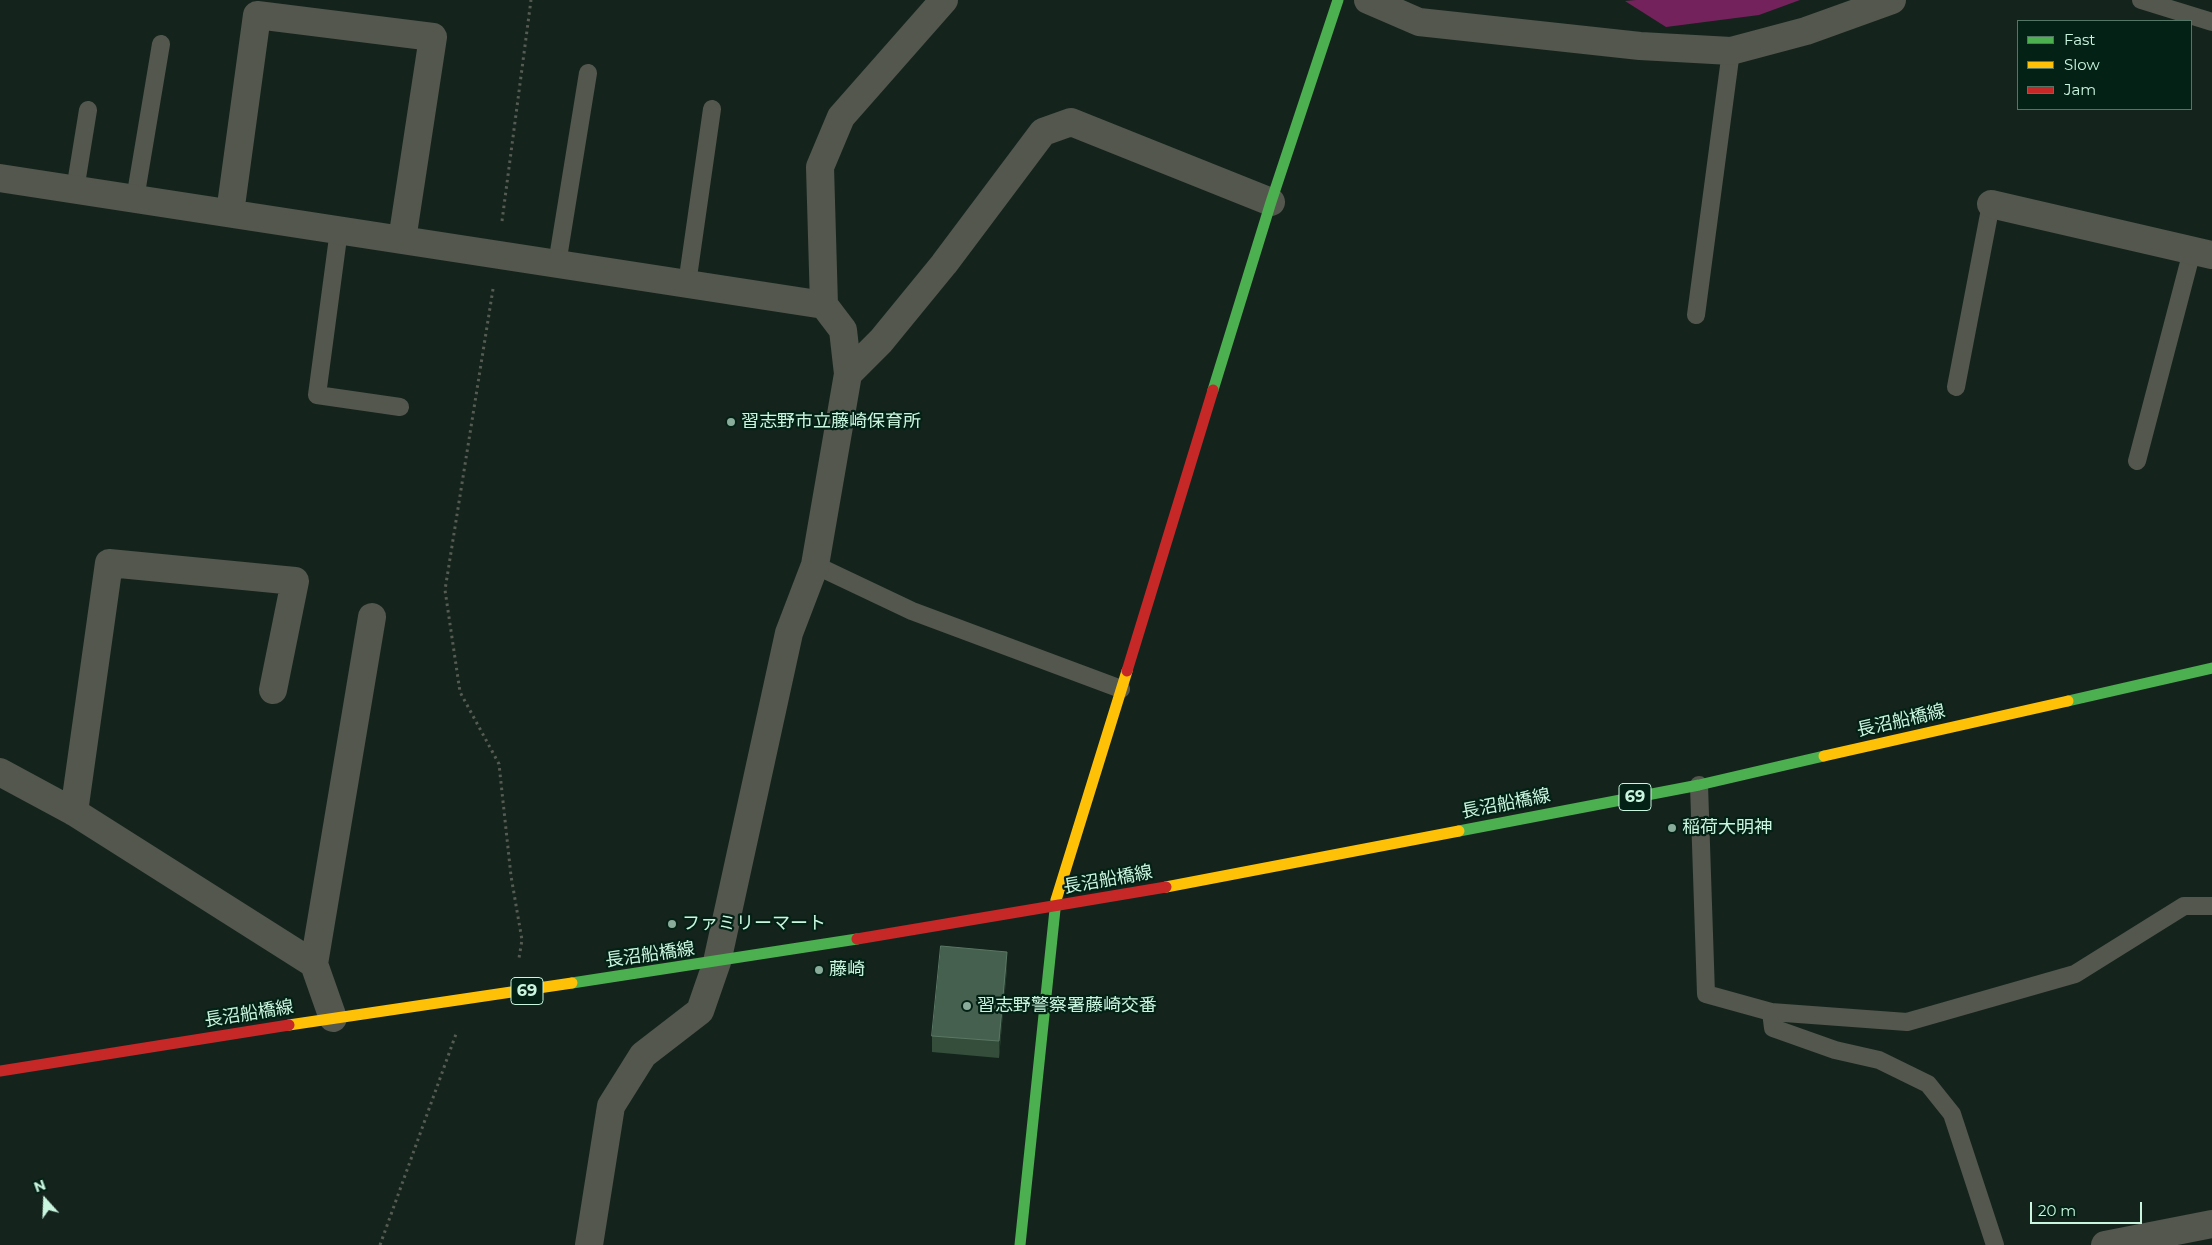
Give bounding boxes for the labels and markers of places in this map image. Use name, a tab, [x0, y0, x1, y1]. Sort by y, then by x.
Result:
place label: 習志野市立藤崎保育所	[741, 411, 921, 433]
marker: 習志野市立藤崎保育所	[725, 416, 737, 428]
place label: 稲荷大明神	[1682, 817, 1772, 839]
marker: 稲荷大明神	[1666, 822, 1678, 834]
place label: ファミリーマート	[682, 913, 826, 935]
marker: ファミリーマート	[666, 918, 678, 930]
place label: 藤崎	[829, 959, 865, 981]
marker: 藤崎	[813, 964, 825, 976]
place label: 習志野警察署藤崎交番	[977, 995, 1157, 1017]
marker: 習志野警察署藤崎交番	[961, 1000, 973, 1012]

